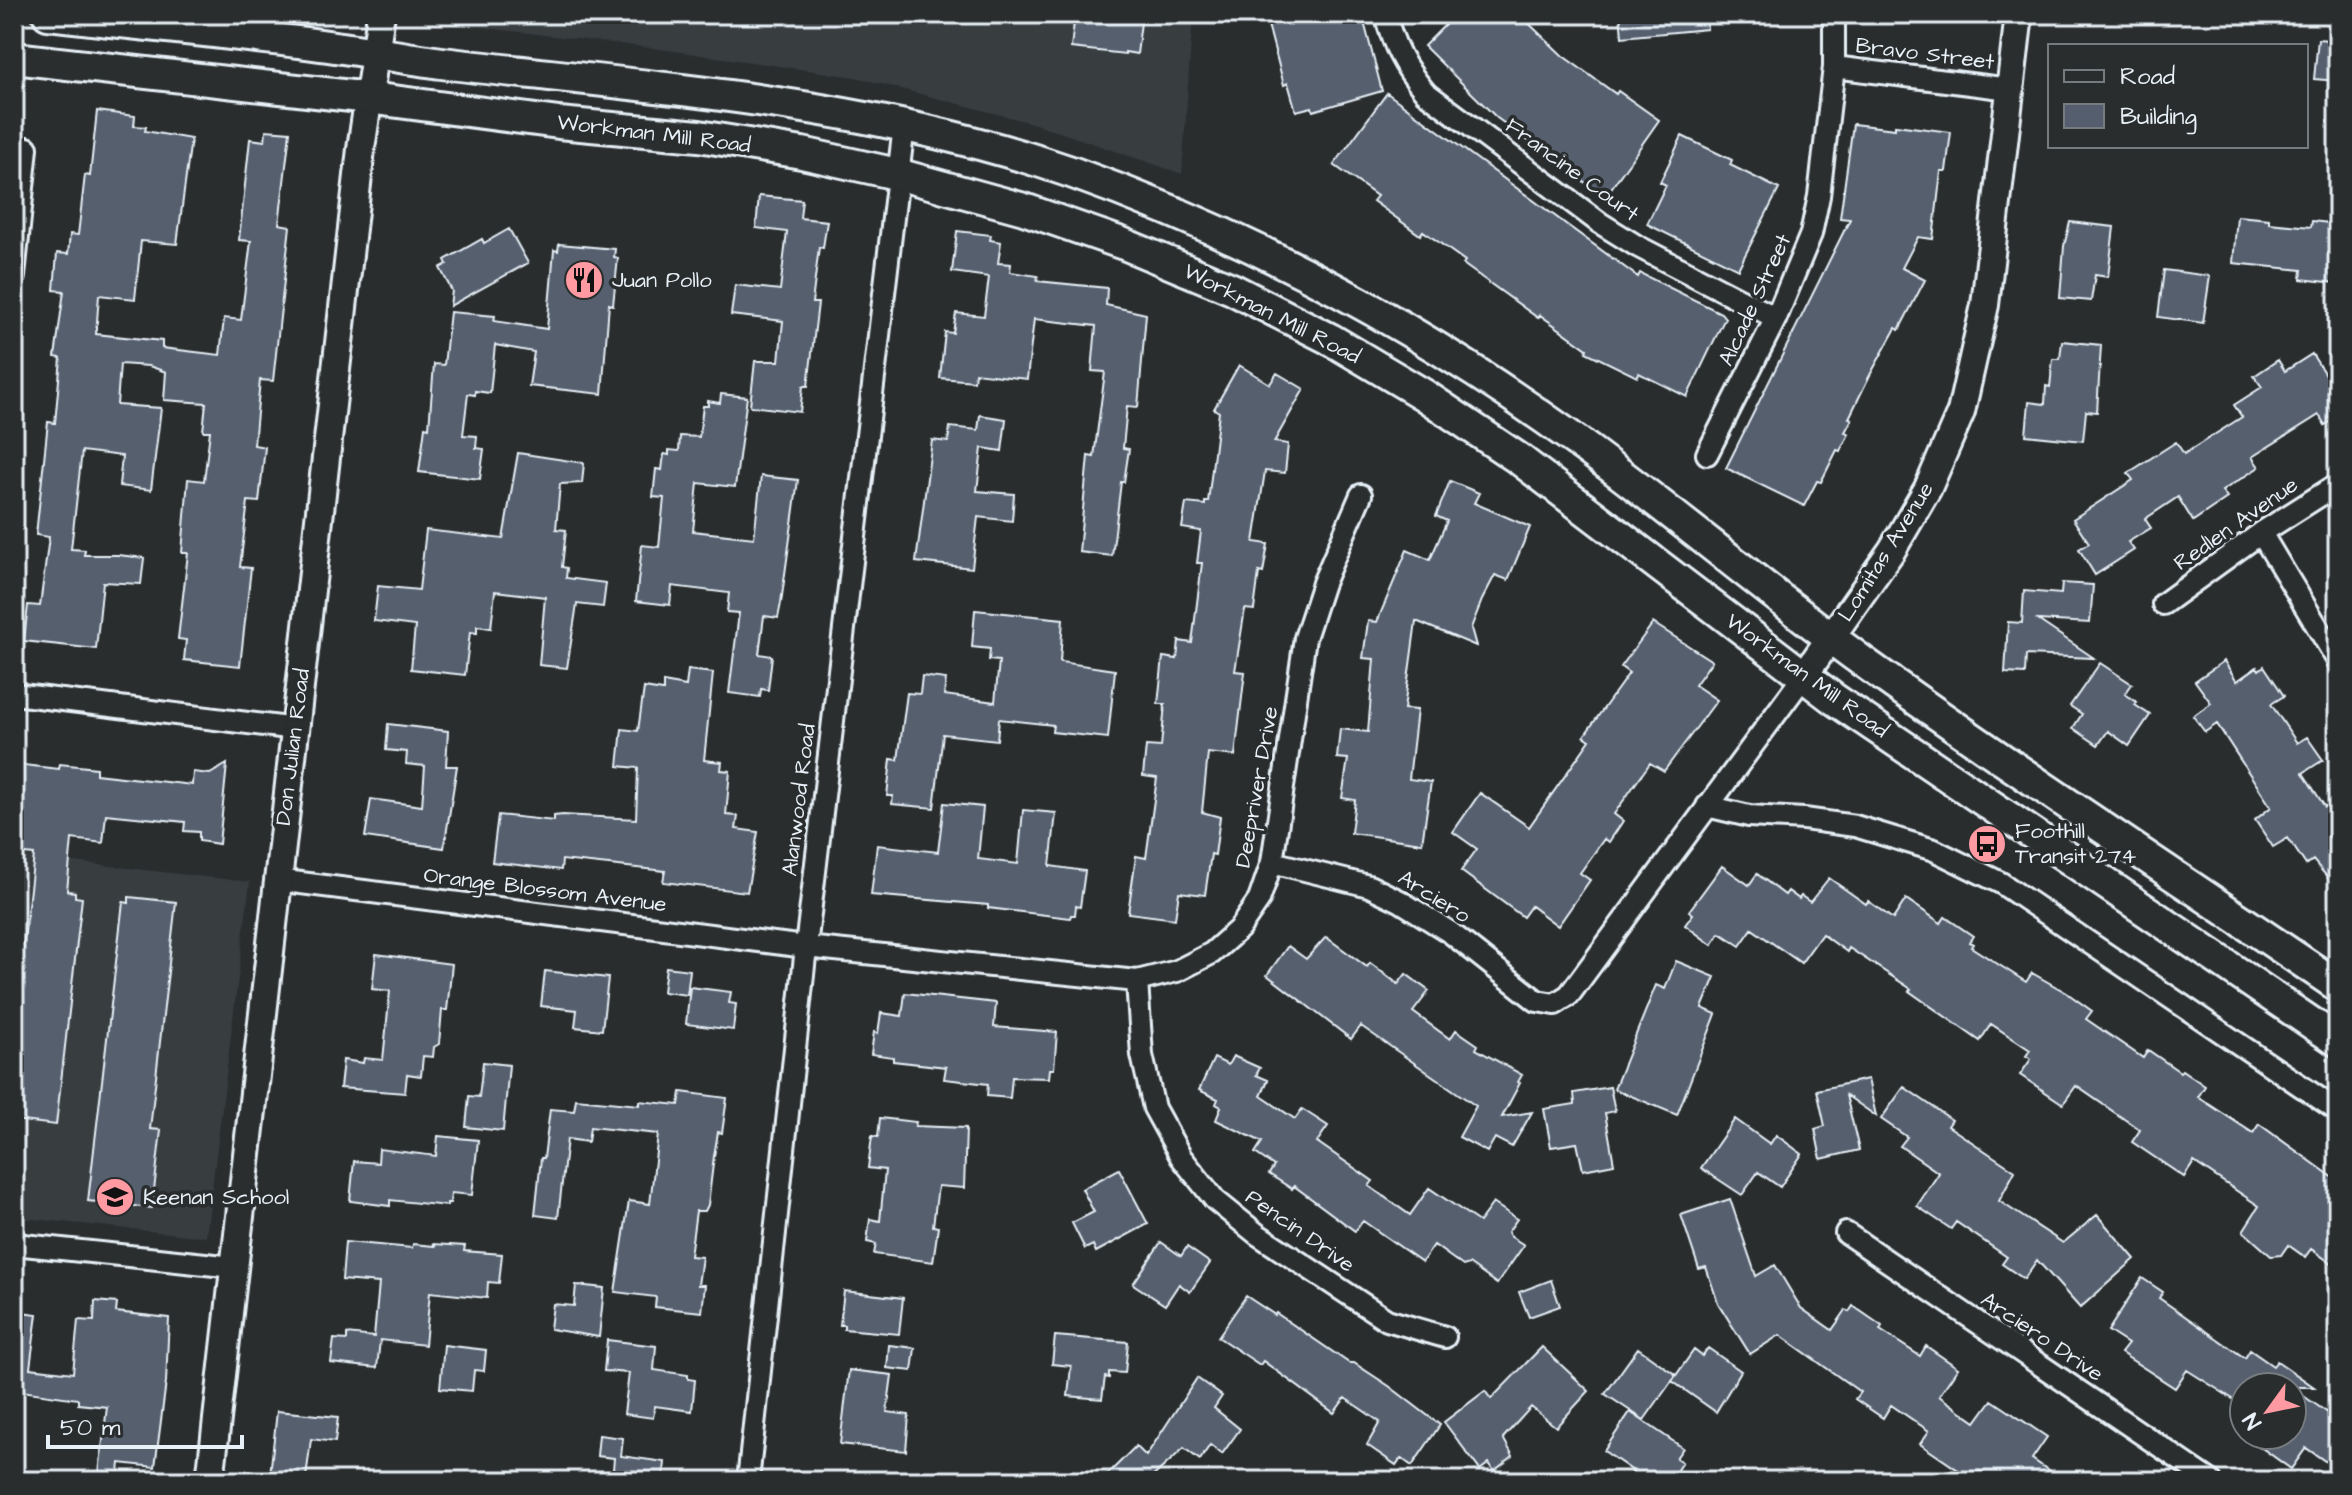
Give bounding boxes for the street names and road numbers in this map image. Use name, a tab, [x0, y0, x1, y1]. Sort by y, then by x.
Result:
street label: Bravo Street	[1854, 30, 1996, 78]
street label: Workman Mill Road	[556, 107, 752, 161]
street label: Francine Court	[1499, 111, 1645, 229]
street label: Alcade Street	[1711, 229, 1799, 371]
street label: Workman Mill Road	[1178, 256, 1366, 372]
street label: Redlen Avenue	[2168, 470, 2305, 578]
street label: Lomitas Avenue	[1831, 476, 1941, 628]
street label: Workman Mill Road	[1719, 606, 1895, 746]
street label: Don Julian Road	[268, 667, 318, 827]
street label: Deepriver Drive	[1228, 704, 1286, 870]
street label: Alanwood Road	[774, 722, 824, 878]
street label: Orange Blossom Avenue	[422, 860, 668, 921]
street label: Arciero	[1392, 863, 1477, 932]
street label: Pencin Drive	[1239, 1182, 1361, 1280]
street label: Arciero Drive	[1975, 1285, 2110, 1390]

